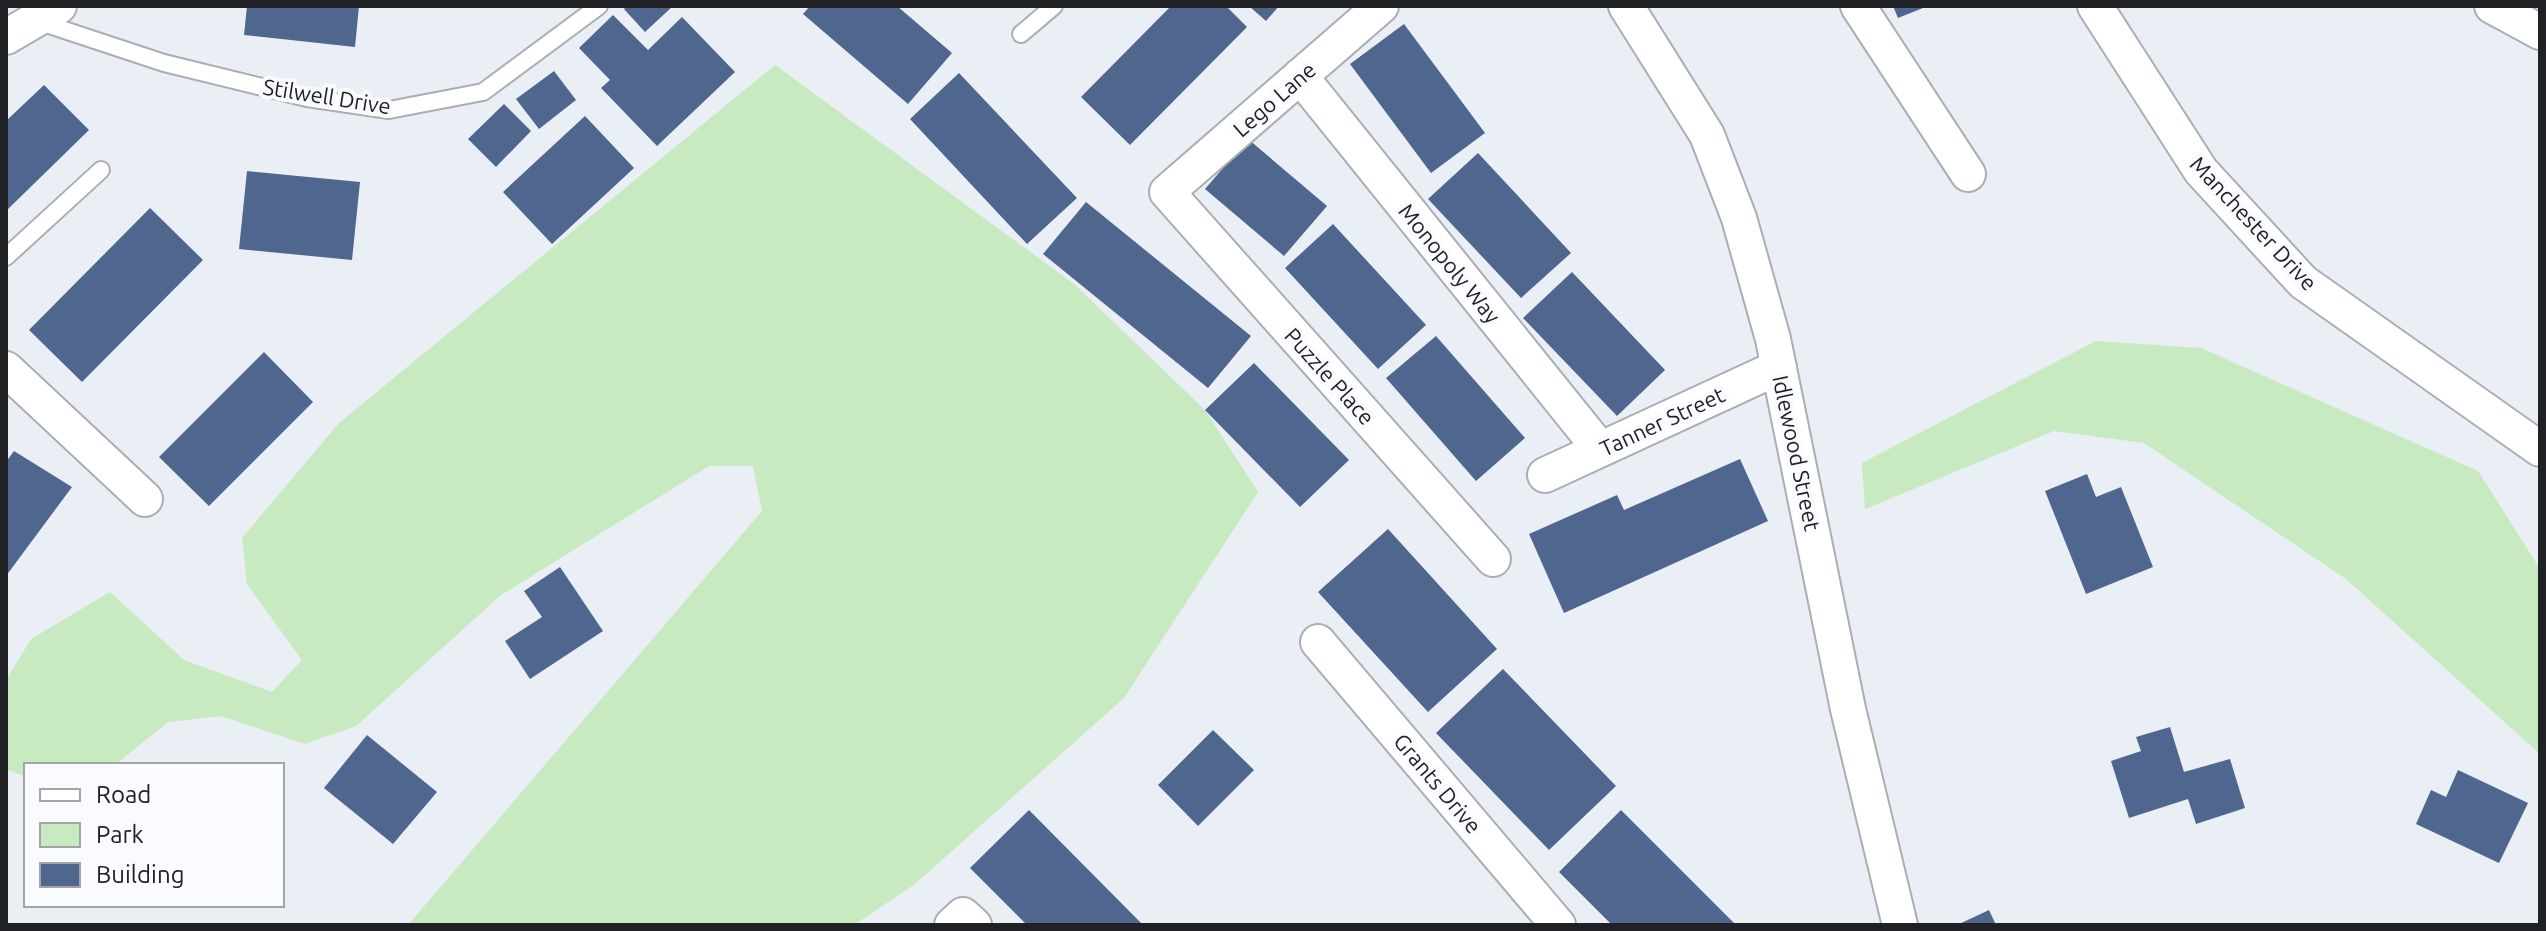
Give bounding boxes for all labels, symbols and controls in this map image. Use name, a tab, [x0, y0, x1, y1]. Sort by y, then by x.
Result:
street label: Lego Lane	[1228, 56, 1320, 142]
street label: Stilwell Drive	[261, 74, 393, 118]
street label: Manchester Drive	[2186, 151, 2322, 295]
street label: Monopoly Way	[1394, 198, 1506, 328]
street label: Puzzle Place	[1280, 322, 1380, 430]
street label: Idlewood Street	[1768, 373, 1826, 533]
street label: Tanner Street	[1596, 381, 1729, 461]
street label: Grants Drive	[1389, 728, 1487, 838]
legend	[24, 763, 284, 907]
text: Road	[96, 781, 151, 808]
text: Park	[96, 821, 144, 848]
text: Building	[96, 861, 184, 888]

